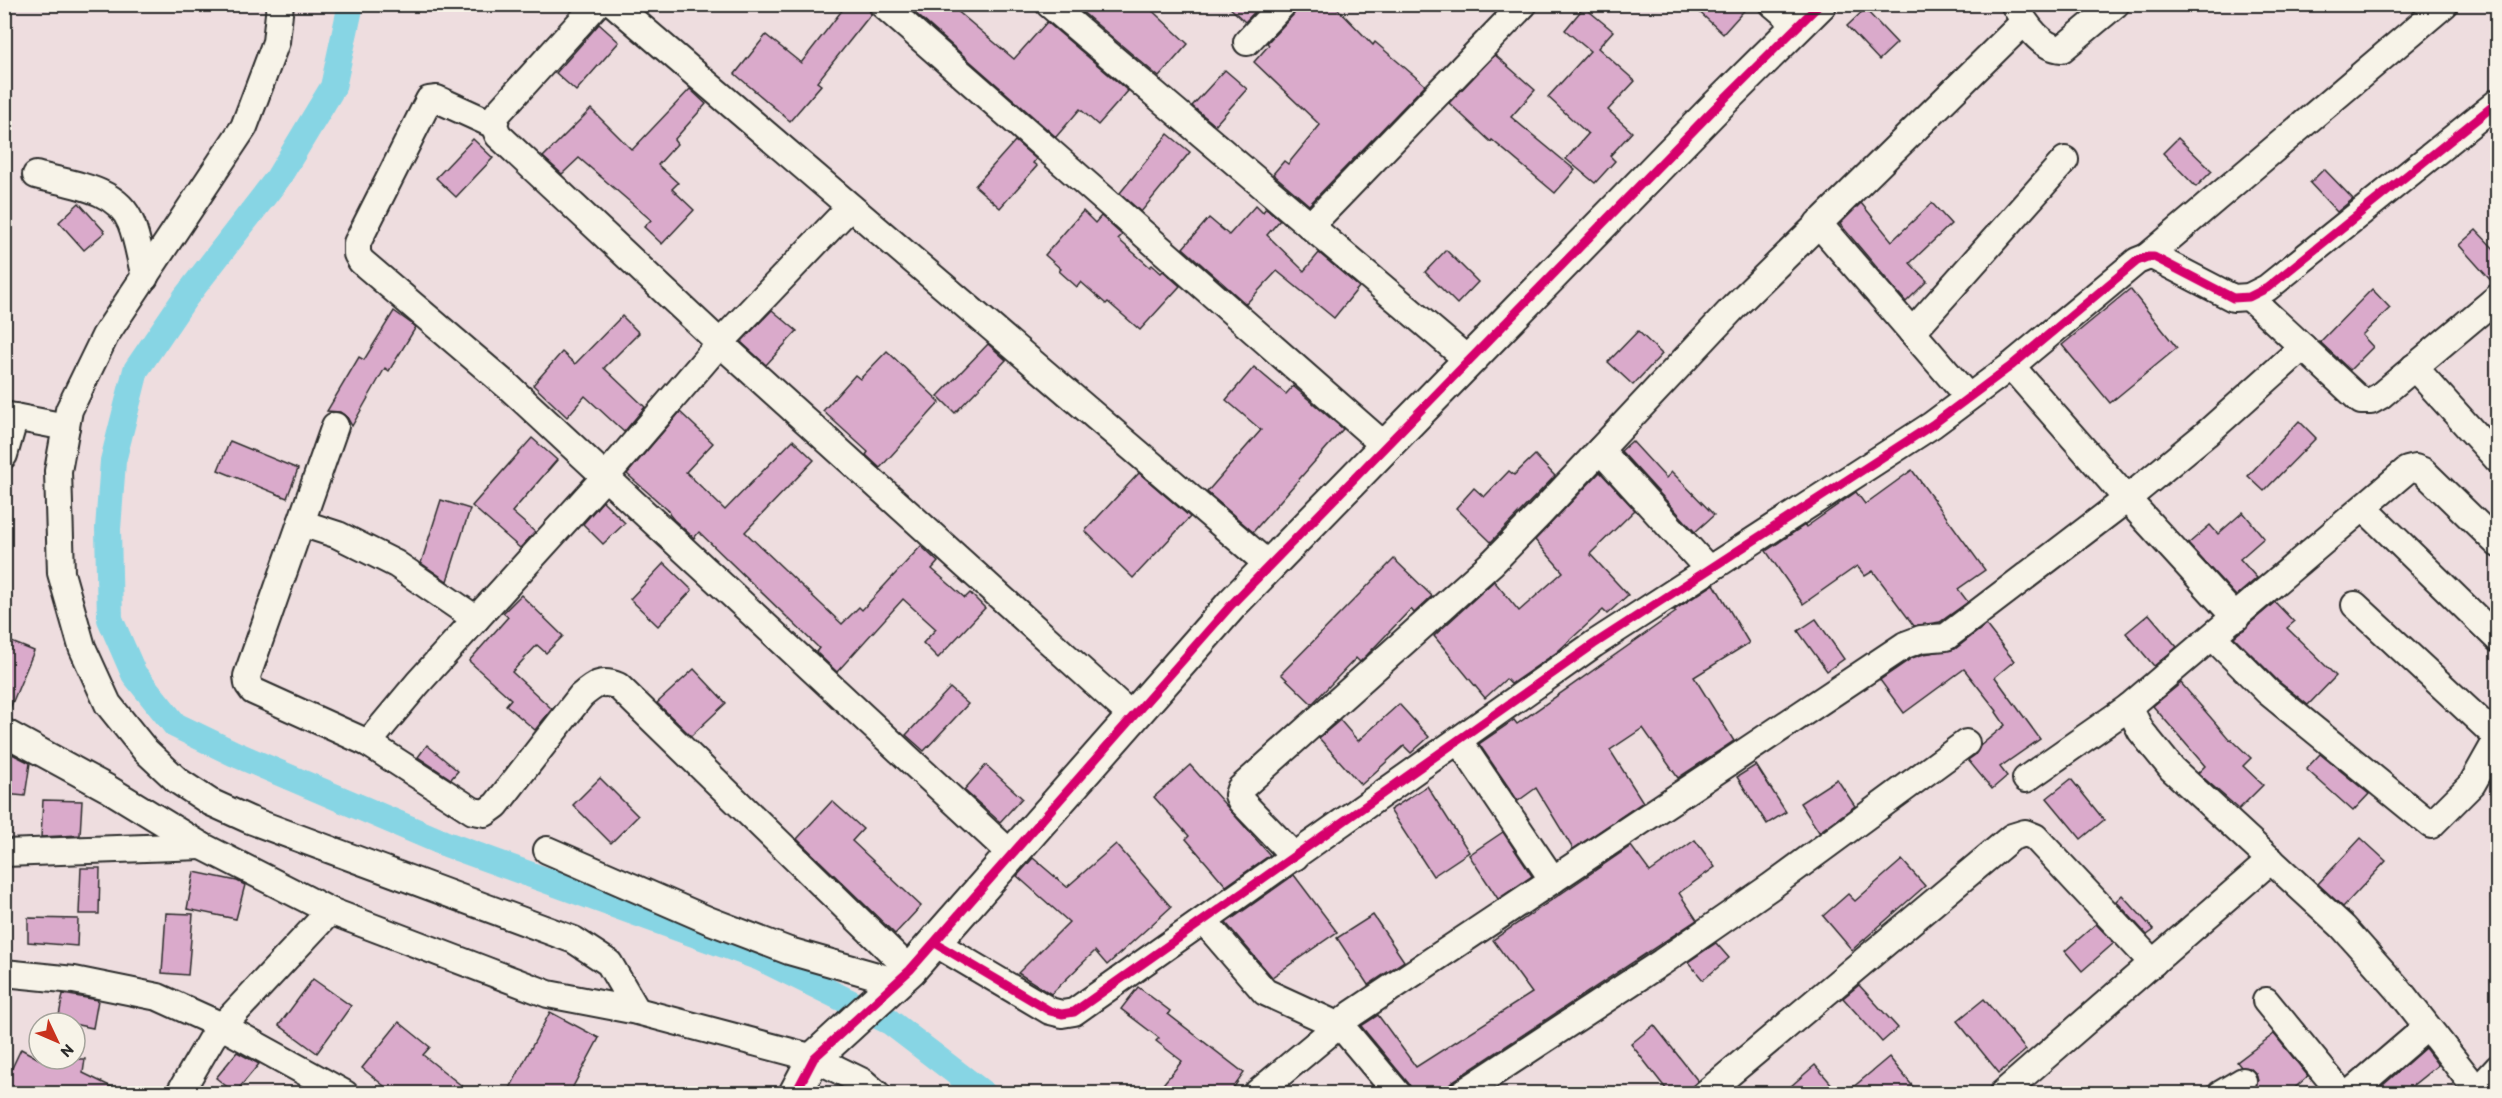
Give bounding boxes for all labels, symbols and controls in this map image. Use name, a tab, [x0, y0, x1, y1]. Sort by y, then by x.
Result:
north arrow	[27, 1011, 87, 1071]
text: N	[57, 1041, 78, 1062]

